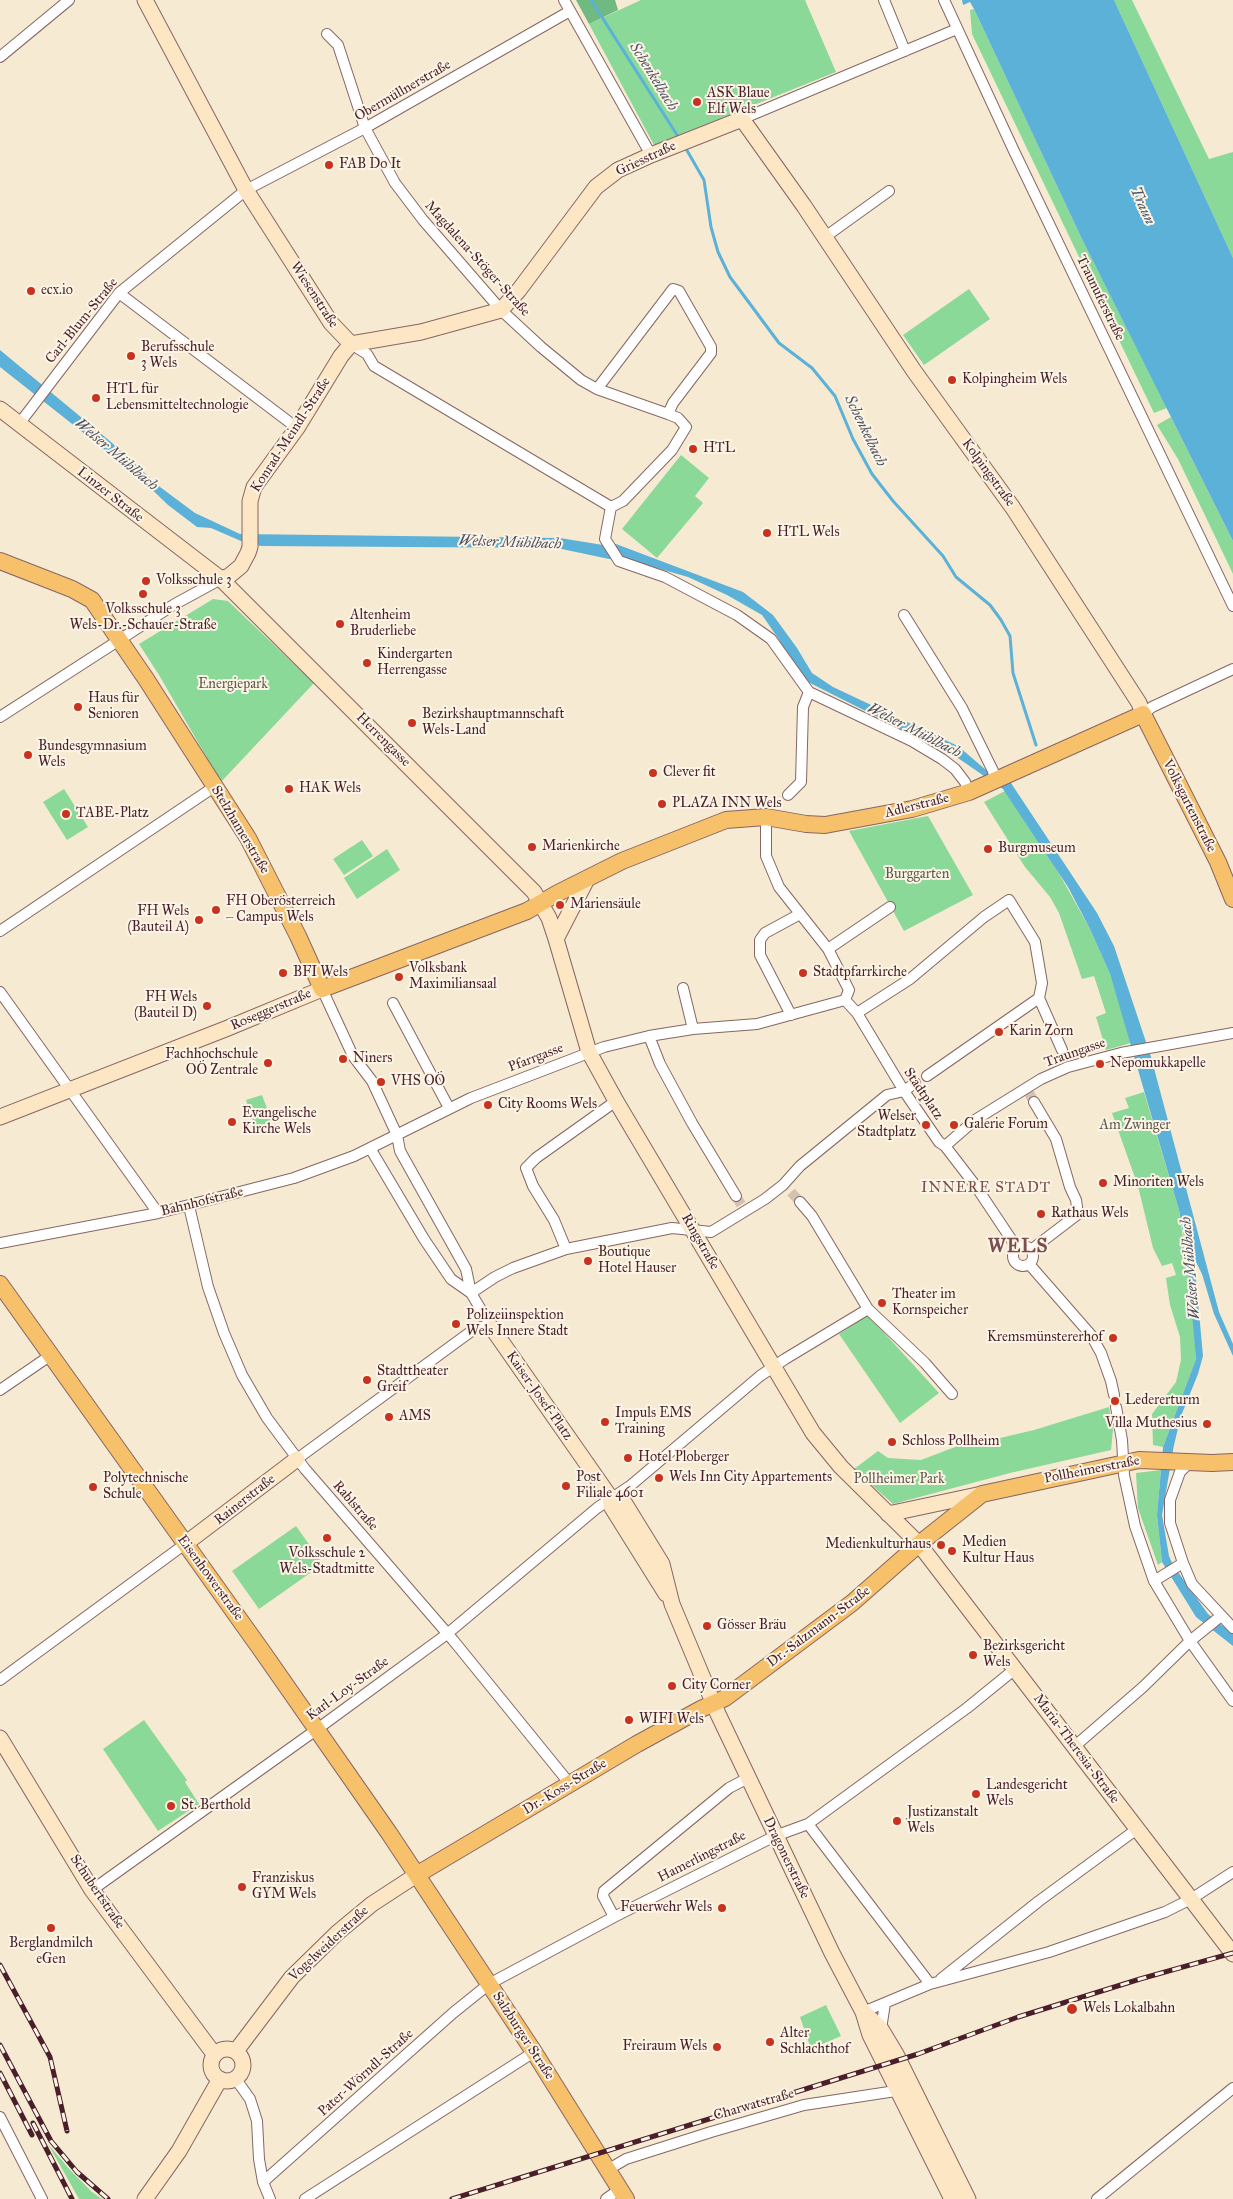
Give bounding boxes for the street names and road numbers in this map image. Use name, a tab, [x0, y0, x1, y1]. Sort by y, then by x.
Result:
street label: Obermüllnerstraße	[352, 57, 454, 125]
street label: Griesstraße	[613, 138, 679, 180]
street label: Magdalena-Stöger-Straße	[421, 198, 533, 320]
street label: Traunuferstraße	[1072, 253, 1128, 343]
street label: Wiesenstraße	[286, 259, 342, 331]
street label: Carl-Blum-Straße	[42, 275, 122, 367]
street label: Konrad-Meindl-Straße	[248, 374, 334, 496]
street label: Kolpingstraße	[958, 436, 1018, 510]
street label: Linzer Straße	[73, 464, 147, 526]
street label: Herrengasse	[352, 709, 414, 771]
street label: Volksgartenstraße	[1158, 757, 1220, 855]
street label: Stelzhamerstraße	[207, 783, 273, 877]
street label: Adlerstraße	[883, 790, 951, 822]
street label: Roseggerstraße	[228, 985, 314, 1035]
street label: Traungasse	[1042, 1035, 1108, 1071]
street label: Pfarrgasse	[506, 1040, 566, 1076]
street label: Stadtplatz	[900, 1065, 946, 1123]
street label: Bahnhofstraße	[159, 1184, 245, 1220]
street label: Ringstraße	[677, 1211, 723, 1273]
street label: Kaiser-Josef-Platz	[502, 1348, 576, 1444]
street label: Pollheimerstraße	[1043, 1453, 1141, 1487]
street label: Rainerstraße	[211, 1471, 279, 1529]
street label: Rablstraße	[329, 1478, 381, 1534]
street label: Eisenhowerstraße	[173, 1532, 247, 1624]
street label: Dr.-Salzmann-Straße	[764, 1583, 874, 1671]
street label: Karl-Loy-Straße	[304, 1654, 392, 1724]
street label: Maria-Theresia-Straße	[1029, 1691, 1123, 1807]
street label: Dr.-Koss-Straße	[520, 1755, 610, 1819]
street label: Dragonerstraße	[759, 1814, 813, 1902]
street label: Hamerlingstraße	[655, 1828, 749, 1886]
street label: Schubertstraße	[66, 1852, 128, 1932]
street label: Vogelweiderstraße	[286, 1903, 372, 1985]
street label: Salzburger Straße	[488, 1989, 558, 2083]
street label: Pater-Wörndl-Straße	[315, 2026, 417, 2120]
street label: Charwatstraße	[712, 2086, 796, 2124]

